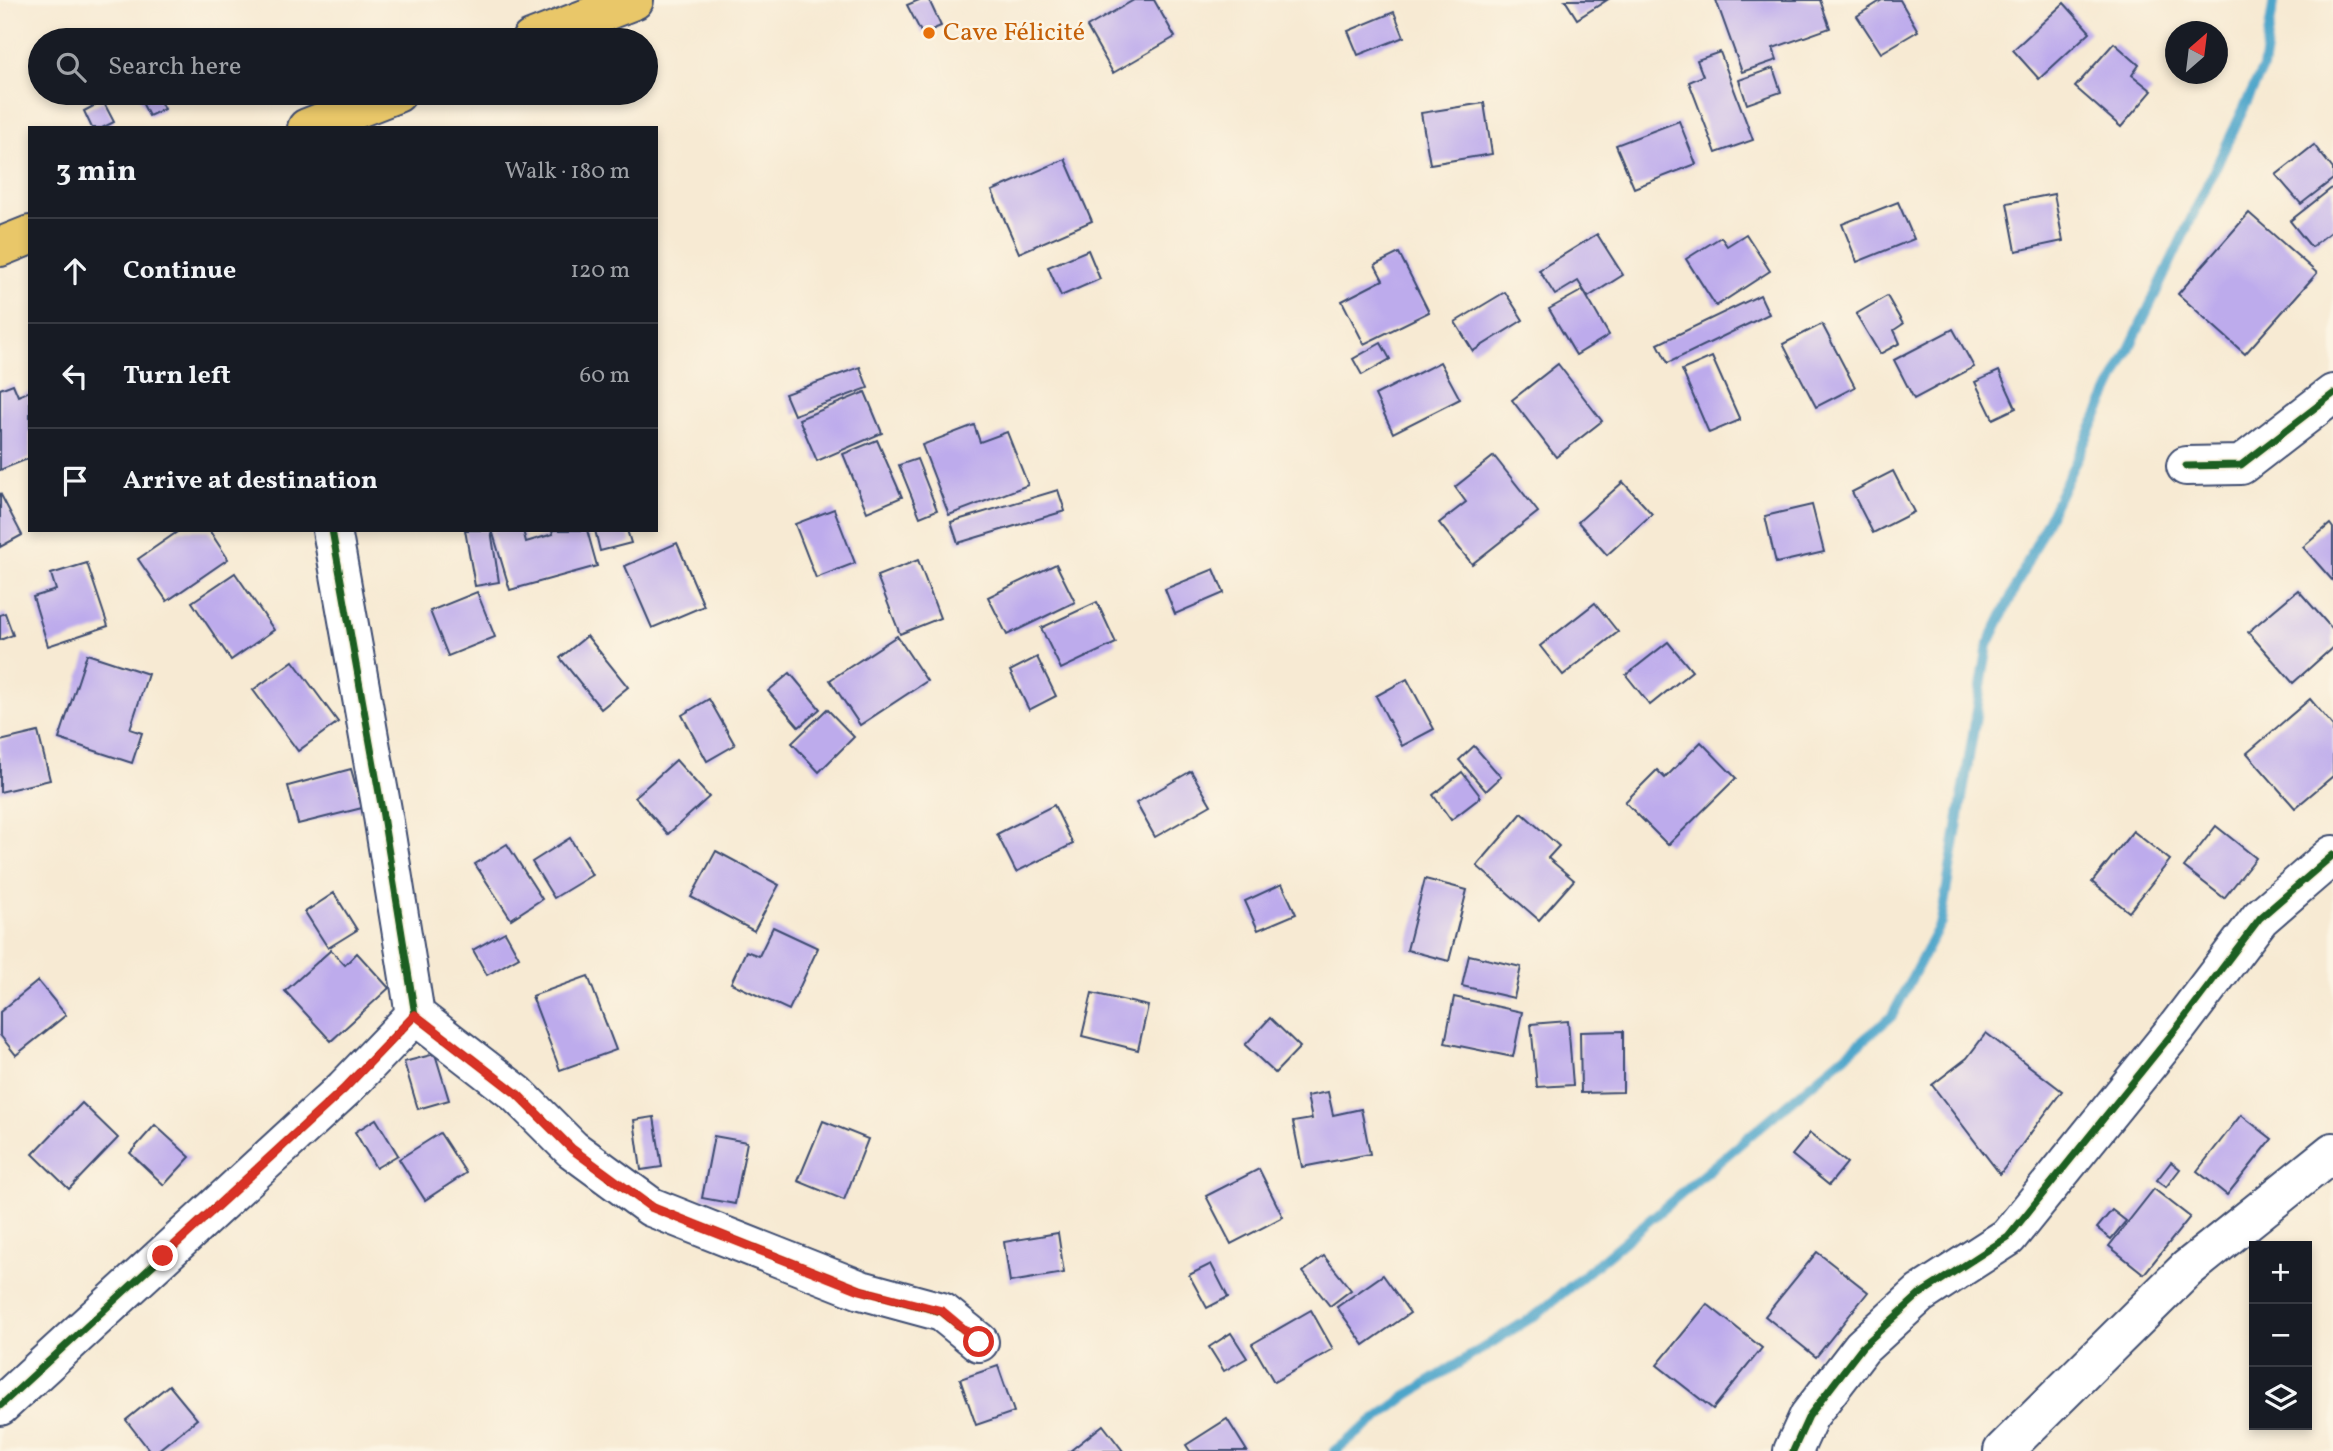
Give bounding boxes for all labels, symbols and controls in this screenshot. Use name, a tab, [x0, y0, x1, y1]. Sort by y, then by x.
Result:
place label: Cave Félicité	[943, 15, 1085, 51]
north arrow	[2165, 21, 2228, 84]
marker: Cave Félicité	[921, 25, 937, 41]
search box	[28, 28, 658, 105]
icon: search	[52, 48, 90, 86]
text: Search here	[108, 49, 241, 85]
text: 3 min	[56, 151, 137, 193]
text: Walk · 180 m	[505, 156, 630, 188]
icon: ahead	[56, 252, 94, 290]
text: Continue	[123, 253, 236, 289]
text: 120 m	[570, 255, 630, 287]
icon: left	[56, 357, 94, 395]
text: Turn left	[123, 358, 231, 394]
text: 60 m	[580, 360, 630, 392]
icon: arrive	[56, 462, 94, 500]
text: Arrive at destination	[123, 463, 378, 499]
route end	[147, 1240, 178, 1271]
map controls	[2249, 1241, 2312, 1430]
button: +	[2249, 1241, 2312, 1304]
button: −	[2249, 1304, 2312, 1367]
route start	[963, 1326, 994, 1357]
button: layers	[2249, 1367, 2312, 1430]

